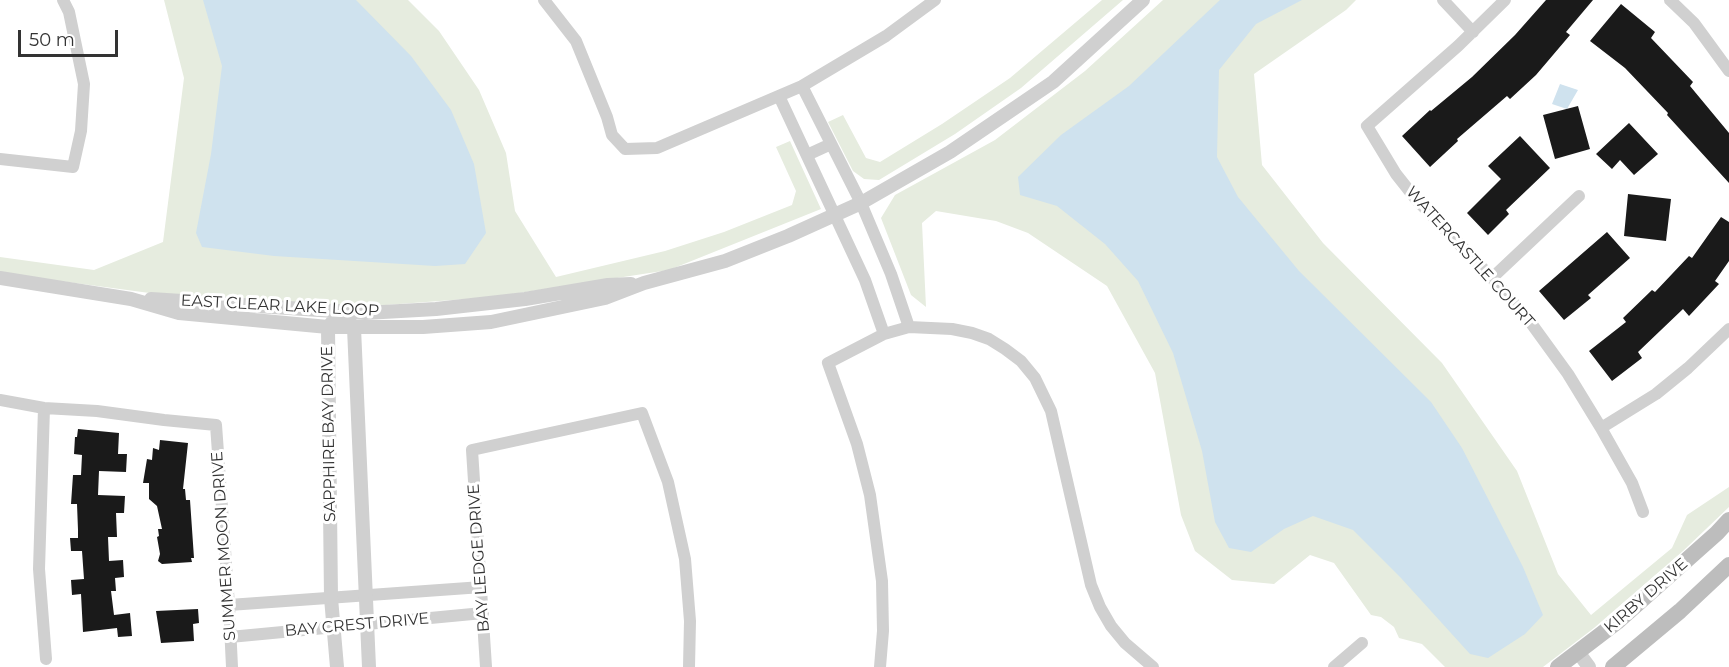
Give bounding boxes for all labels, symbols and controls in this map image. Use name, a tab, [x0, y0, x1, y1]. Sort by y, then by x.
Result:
scale bar	[21, 18, 122, 56]
text: 50 m	[29, 29, 75, 51]
street label: WATERCASTLE COURT	[1402, 183, 1538, 331]
street label: EAST CLEAR LAKE LOOP	[180, 291, 380, 321]
street label: SAPPHIRE BAY DRIVE	[318, 346, 340, 522]
street label: SUMMER MOON DRIVE	[208, 451, 240, 641]
street label: BAY LEDGE DRIVE	[464, 483, 494, 633]
street label: KIRBY DRIVE	[1600, 554, 1692, 638]
street label: BAY CREST DRIVE	[284, 609, 430, 641]

